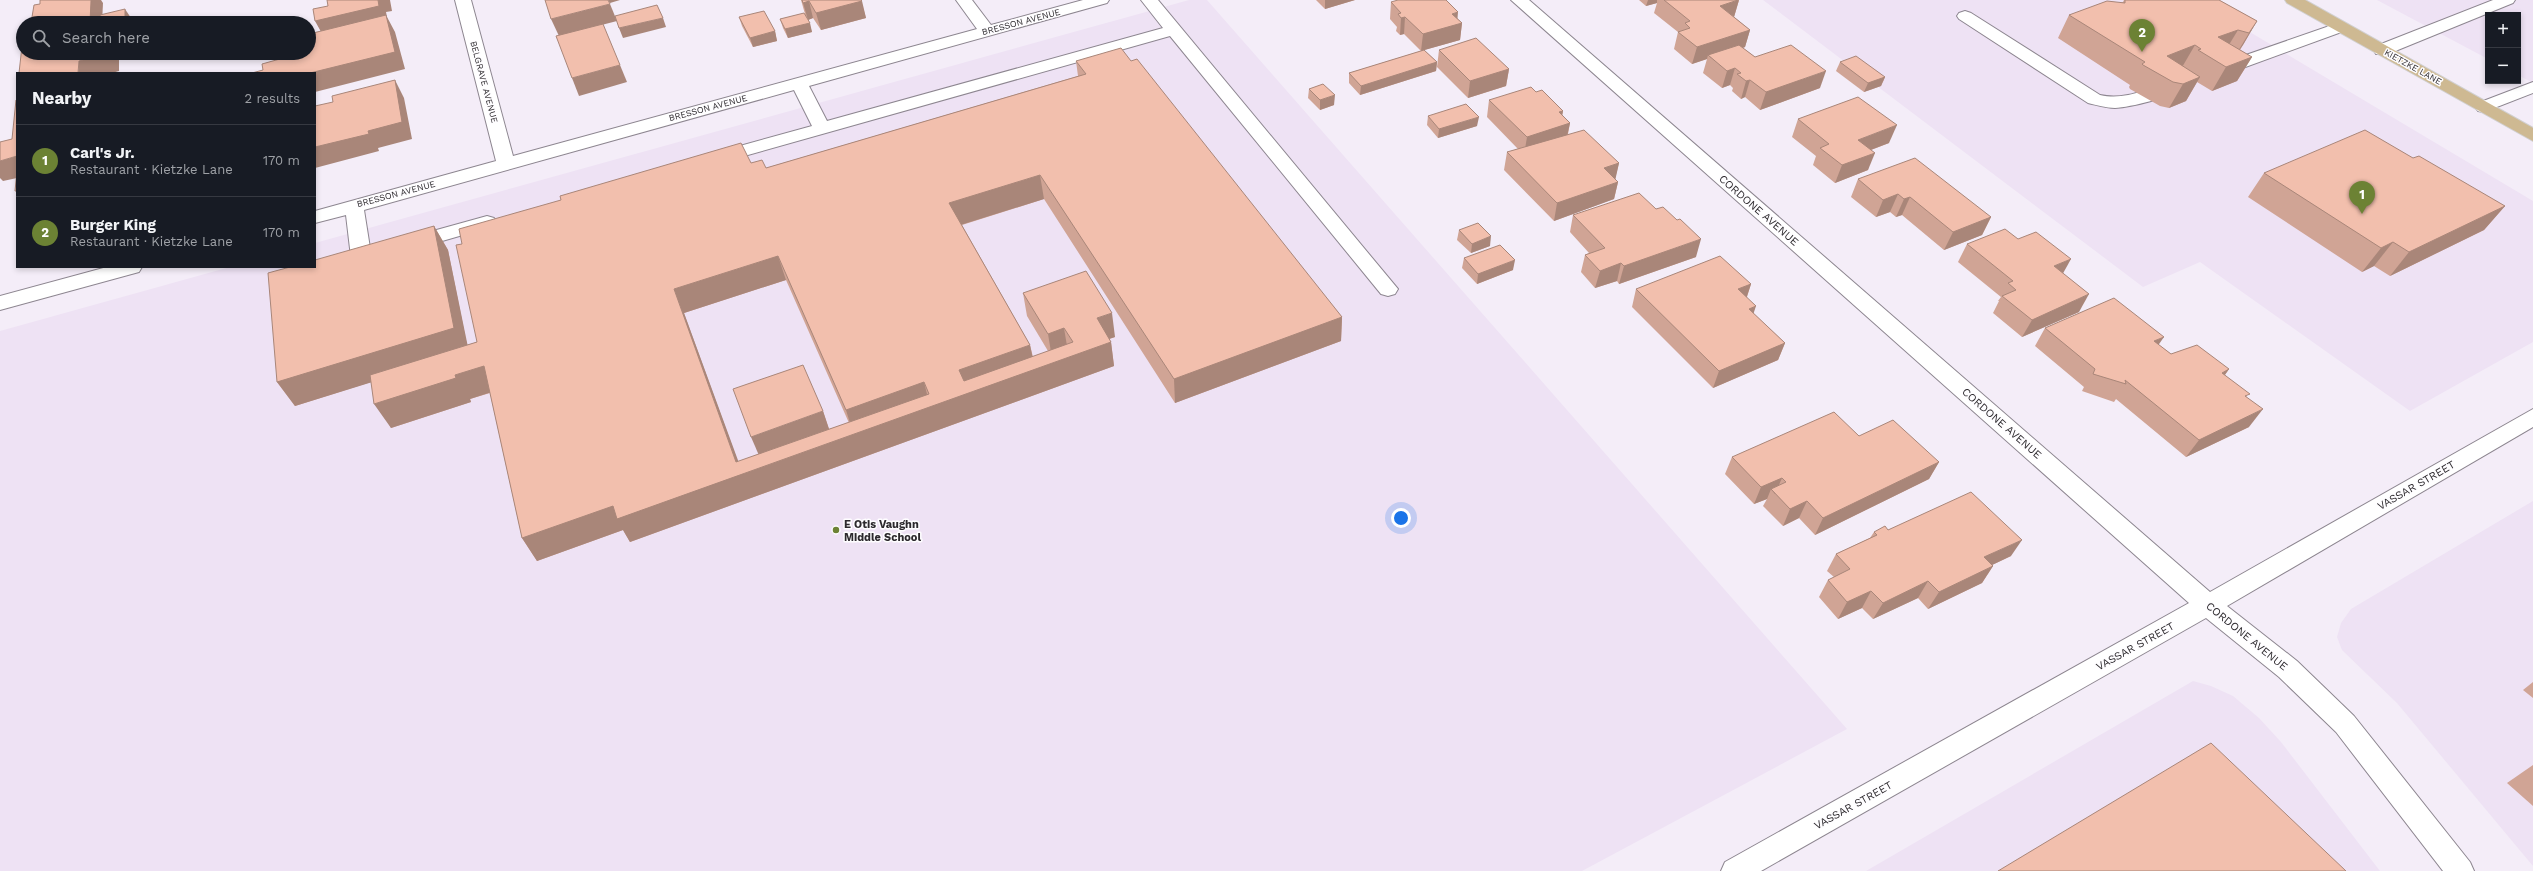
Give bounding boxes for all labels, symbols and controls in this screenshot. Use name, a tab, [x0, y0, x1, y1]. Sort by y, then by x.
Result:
street label: BRESSON AVENUE	[981, 7, 1062, 37]
map controls	[2485, 12, 2521, 84]
button: +	[2485, 12, 2521, 48]
search box	[16, 16, 316, 60]
pin: 2	[2129, 19, 2155, 52]
icon: search	[30, 27, 52, 49]
text: Search here	[62, 29, 150, 47]
street label: BELGRAVE AVENUE	[468, 40, 500, 124]
street label: KIETZKE LANE	[2383, 47, 2444, 87]
button: −	[2485, 48, 2521, 84]
text: Nearby	[32, 88, 91, 108]
text: 2 results	[245, 91, 300, 106]
street label: BRESSON AVENUE	[668, 93, 749, 123]
text: Carl's Jr.	[70, 144, 135, 162]
text: 1	[42, 153, 48, 168]
text: 170 m	[263, 153, 300, 168]
text: Restaurant · Kietzke Lane	[70, 162, 233, 177]
street label: CORDONE AVENUE	[1716, 172, 1801, 249]
street label: BRESSON AVENUE	[356, 179, 437, 209]
pin: 1	[2349, 181, 2375, 214]
text: Burger King	[70, 216, 156, 234]
text: 2	[41, 225, 49, 240]
text: 170 m	[263, 225, 300, 240]
text: Restaurant · Kietzke Lane	[70, 234, 233, 249]
street label: CORDONE AVENUE	[1959, 385, 2044, 462]
street label: VASSAR STREET	[2375, 458, 2458, 513]
your location	[1391, 508, 1411, 528]
place label: E Otis Vaughn Middle School	[844, 518, 921, 544]
marker: E Otis Vaughn Middle School	[831, 525, 841, 535]
street label: CORDONE AVENUE	[2203, 599, 2290, 673]
street label: VASSAR STREET	[2094, 619, 2177, 673]
street label: VASSAR STREET	[1812, 778, 1895, 832]

